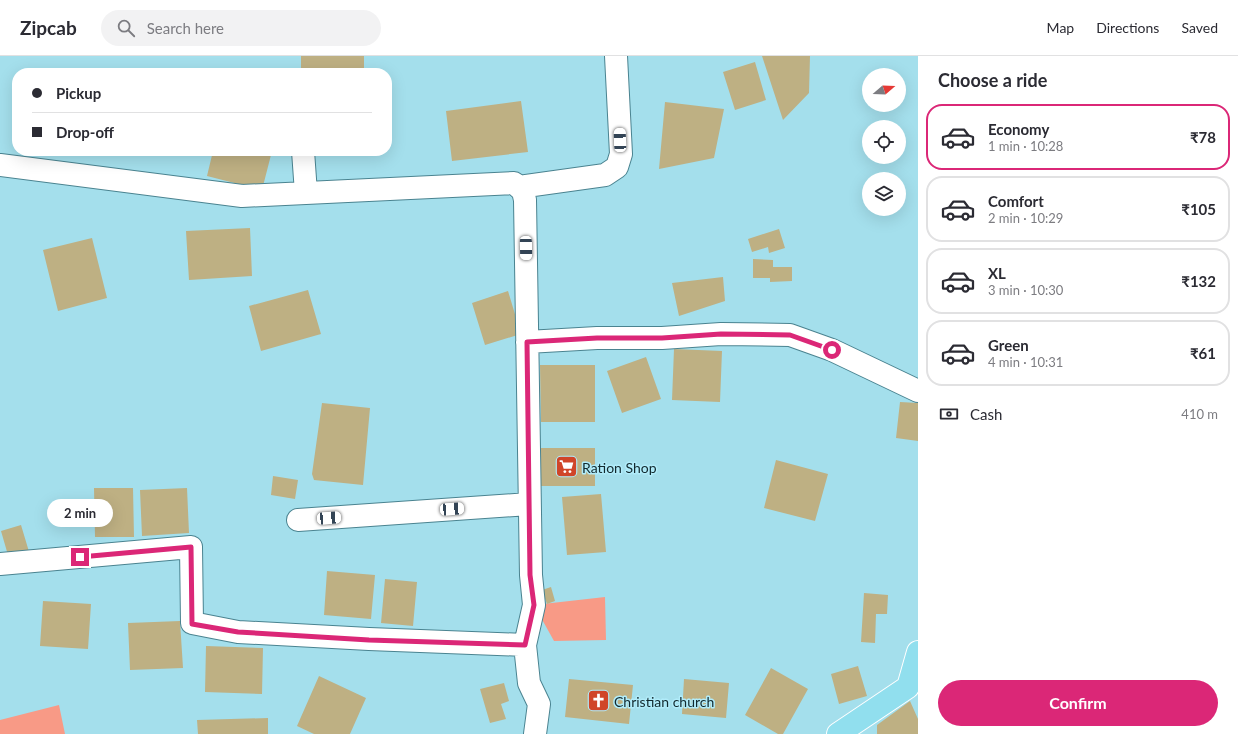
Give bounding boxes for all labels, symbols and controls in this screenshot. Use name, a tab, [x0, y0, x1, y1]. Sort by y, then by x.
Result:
search box	[101, 10, 381, 46]
text: Zipcab	[20, 16, 77, 39]
icon: search	[115, 17, 137, 39]
text: Search here	[147, 19, 224, 37]
text: Map	[1047, 19, 1074, 36]
text: Directions	[1096, 19, 1159, 36]
text: Saved	[1181, 19, 1218, 36]
north arrow	[862, 68, 906, 112]
map controls	[862, 68, 906, 216]
text: Choose a ride	[938, 69, 1047, 91]
text: Pickup	[56, 84, 101, 102]
icon: car	[940, 119, 976, 155]
button: locate	[862, 120, 906, 164]
text: Economy	[988, 120, 1049, 138]
text: Drop-off	[56, 123, 114, 141]
car	[614, 128, 626, 152]
text: ₹78	[1190, 128, 1216, 146]
text: 1 min · 10:28	[988, 138, 1063, 154]
button: layers	[862, 172, 906, 216]
icon: car	[940, 191, 976, 227]
text: Comfort	[988, 192, 1044, 210]
text: ₹105	[1181, 200, 1216, 218]
text: 2 min · 10:29	[988, 210, 1063, 226]
car	[520, 236, 532, 260]
icon: car	[940, 263, 976, 299]
text: XL	[988, 264, 1006, 282]
text: ₹132	[1181, 272, 1216, 290]
text: 3 min · 10:30	[988, 282, 1063, 298]
icon: car	[940, 335, 976, 371]
text: Green	[988, 336, 1029, 354]
route start	[823, 341, 841, 359]
text: ₹61	[1190, 344, 1216, 362]
text: 4 min · 10:31	[988, 354, 1063, 370]
icon: cash	[938, 403, 960, 425]
text: Cash	[970, 405, 1002, 423]
text: 410 m	[1181, 406, 1218, 422]
supermarket icon: Ration Shop	[553, 454, 579, 480]
place label: Ration Shop	[582, 459, 657, 476]
callout: 2 min	[47, 499, 113, 527]
car	[440, 502, 464, 516]
text: 2 min	[64, 505, 96, 521]
car	[317, 511, 341, 525]
route end	[71, 548, 89, 566]
button: Confirm	[938, 680, 1218, 726]
church icon: Christian church	[586, 688, 612, 714]
place label: Christian church	[614, 693, 714, 710]

